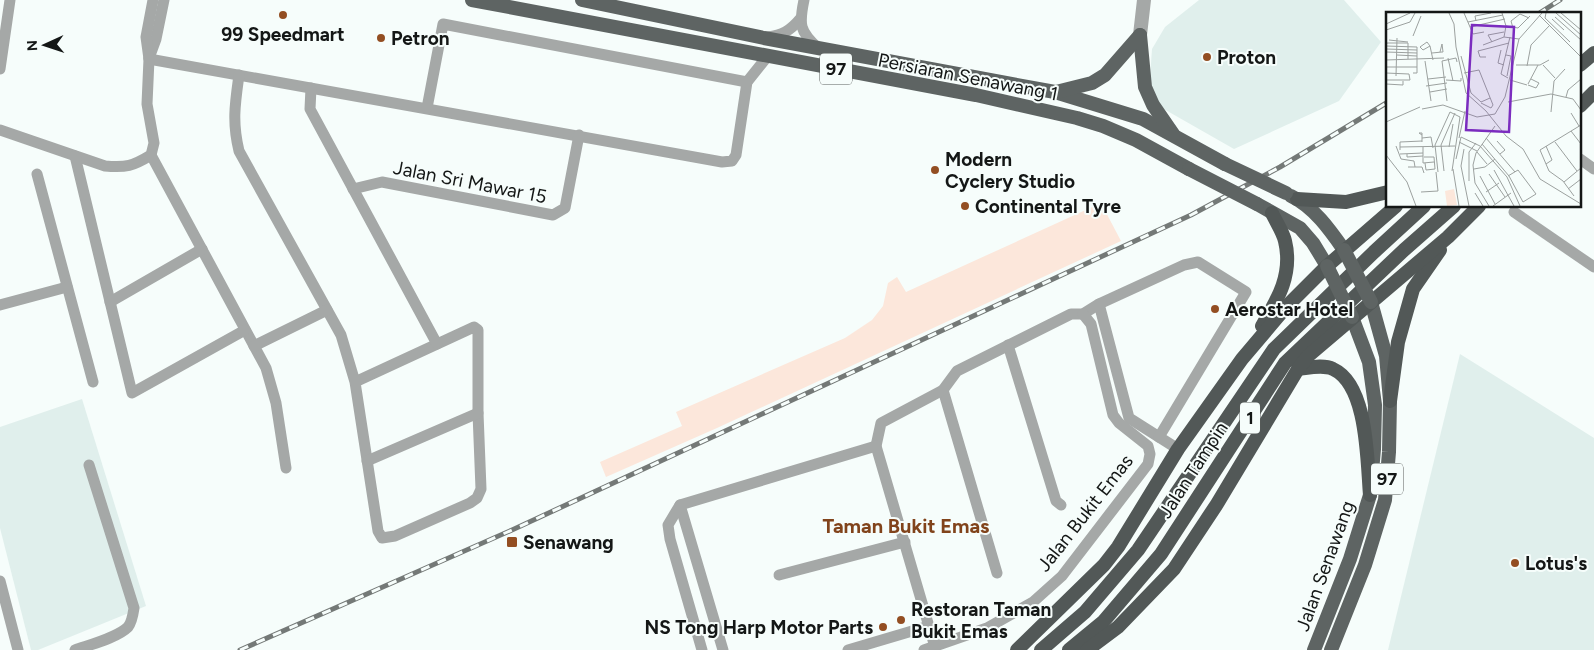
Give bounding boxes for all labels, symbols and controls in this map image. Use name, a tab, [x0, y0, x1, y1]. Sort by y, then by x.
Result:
marker: 99 Speedmart	[277, 9, 289, 21]
inset map	[1386, 12, 1582, 208]
north arrow	[20, 20, 70, 70]
place label: 99 Speedmart	[221, 23, 345, 46]
place label: Petron	[391, 27, 449, 50]
marker: Petron	[375, 32, 387, 44]
text: N	[24, 40, 41, 52]
place label: Proton	[1217, 46, 1276, 69]
street label: Persiaran Senawang 1	[876, 48, 1060, 106]
marker: Proton	[1201, 51, 1213, 63]
road number: 97	[820, 54, 852, 85]
place label: Modern Cyclery Studio	[945, 148, 1075, 193]
street label: Jalan Sri Mawar 15	[391, 156, 549, 208]
marker: Modern Cyclery Studio	[929, 164, 941, 176]
place label: Continental Tyre	[975, 195, 1122, 218]
marker: Continental Tyre	[959, 200, 971, 212]
place label: Aerostar Hotel	[1225, 298, 1353, 321]
marker: Aerostar Hotel	[1209, 303, 1221, 315]
road number: 1	[1240, 402, 1260, 433]
street label: Jalan Tampin	[1153, 418, 1233, 522]
street label: Jalan Bukit Emas	[1032, 450, 1138, 576]
road number: 97	[1371, 464, 1403, 494]
street label: Jalan Senawang	[1291, 498, 1359, 634]
district label: Taman Bukit Emas	[823, 514, 989, 538]
place label: Senawang	[523, 531, 614, 554]
marker: Senawang	[505, 535, 519, 549]
place label: Lotus's	[1525, 552, 1587, 575]
marker: Lotus's	[1509, 557, 1521, 569]
place label: Restoran Taman Bukit Emas	[911, 598, 1051, 643]
marker: Restoran Taman Bukit Emas	[895, 614, 907, 626]
place label: NS Tong Harp Motor Parts	[644, 616, 873, 639]
marker: NS Tong Harp Motor Parts	[877, 621, 889, 633]

